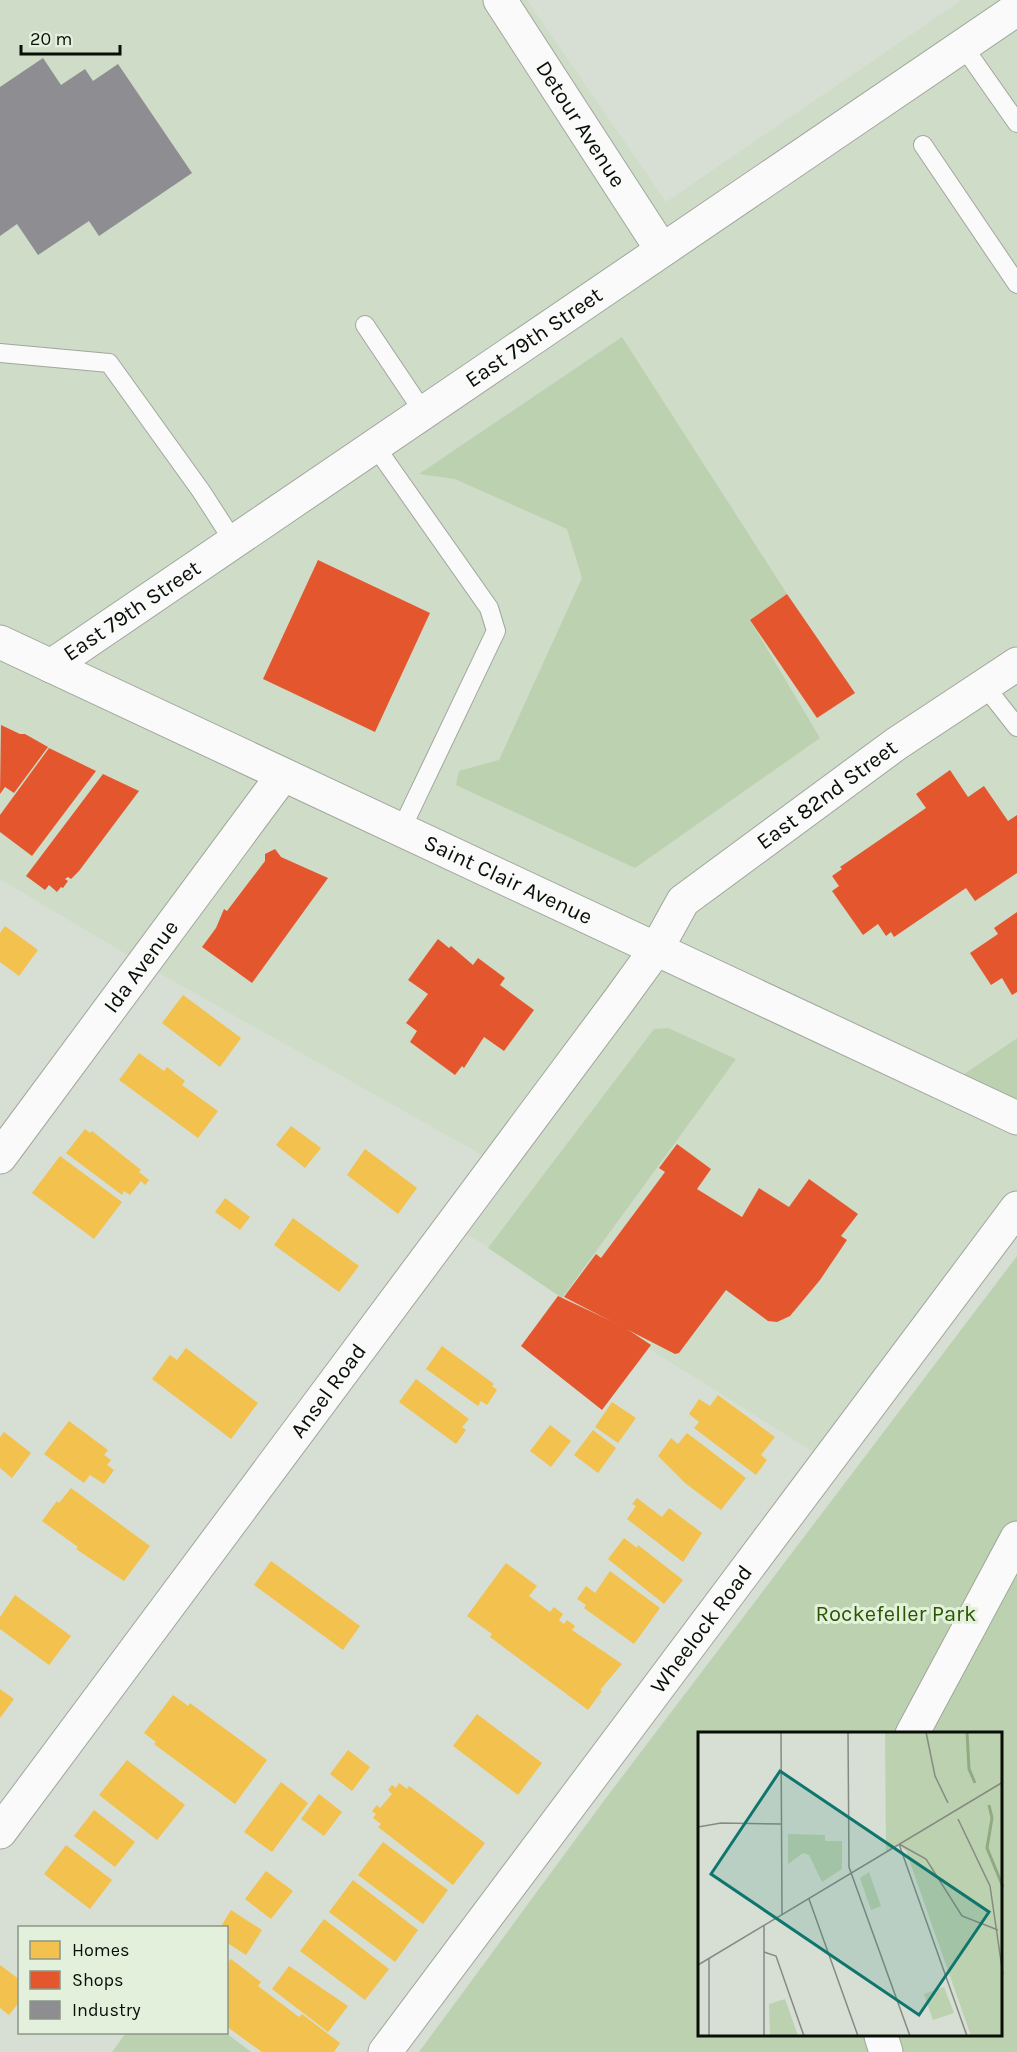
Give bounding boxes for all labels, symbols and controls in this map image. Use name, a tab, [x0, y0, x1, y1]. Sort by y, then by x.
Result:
scale bar	[21, 18, 120, 56]
text: 20 m	[30, 28, 72, 50]
street label: Detour Avenue	[530, 56, 631, 192]
street label: East 79th Street	[460, 282, 607, 393]
street label: East 79th Street	[59, 555, 205, 667]
street label: East 82nd Street	[752, 735, 902, 855]
street label: Saint Clair Avenue	[420, 829, 596, 930]
street label: Ida Avenue	[98, 915, 184, 1018]
street label: Ansel Road	[285, 1339, 372, 1443]
street label: Wheelock Road	[645, 1560, 758, 1699]
park label: Rockefeller Park	[816, 1601, 976, 1627]
inset map	[698, 1732, 1002, 2037]
legend	[18, 1926, 228, 2034]
text: Homes	[72, 1939, 129, 1961]
text: Shops	[72, 1969, 124, 1991]
text: Industry	[72, 1999, 141, 2021]

